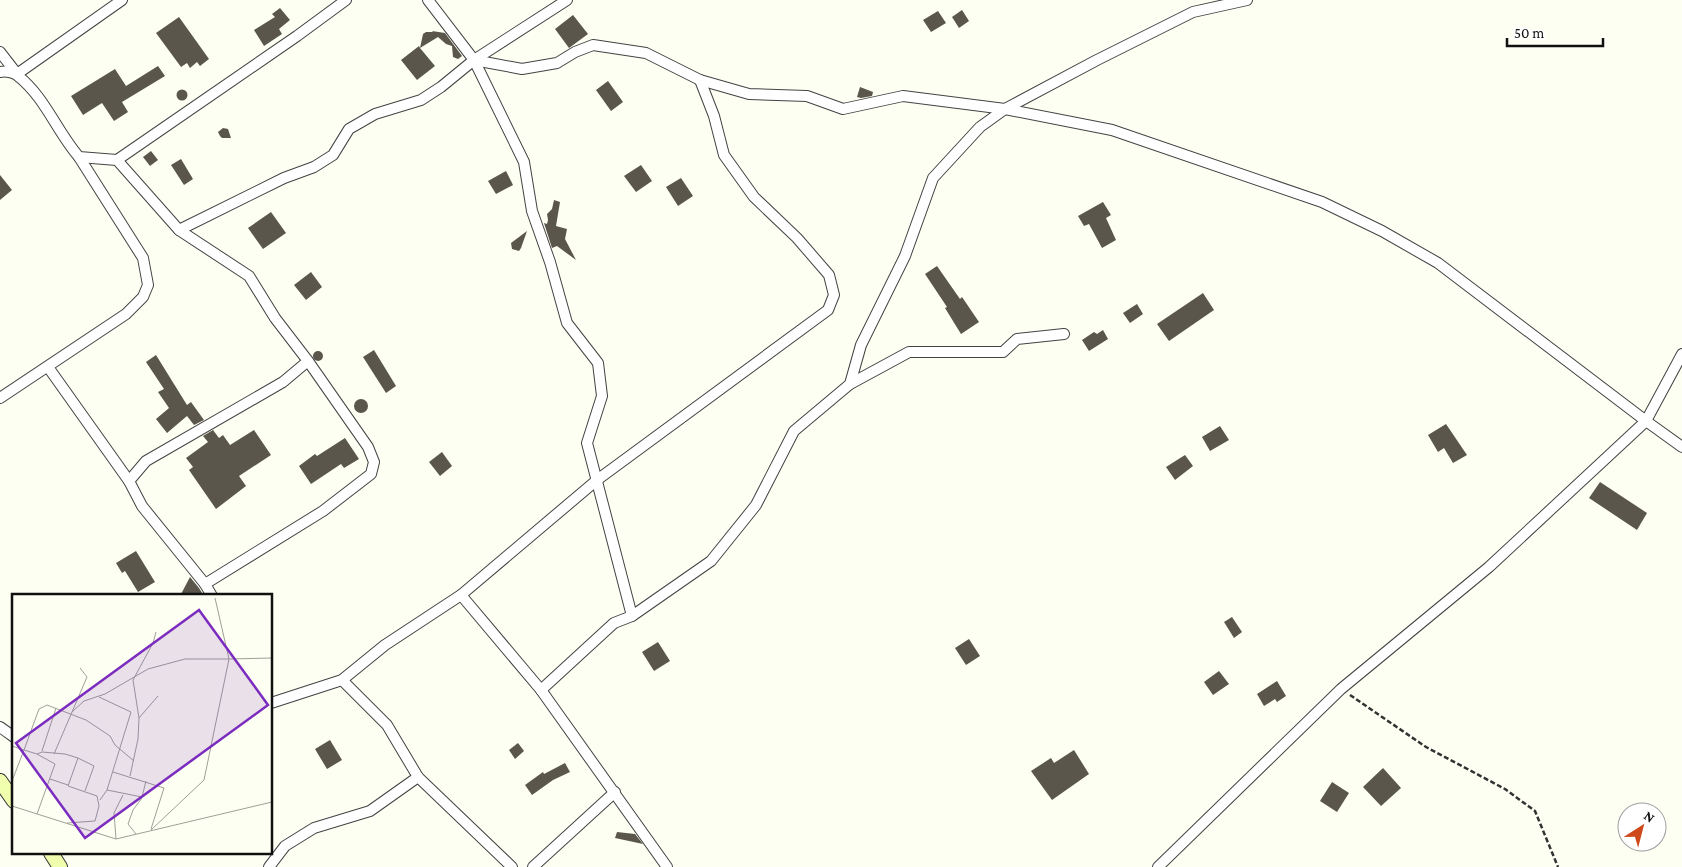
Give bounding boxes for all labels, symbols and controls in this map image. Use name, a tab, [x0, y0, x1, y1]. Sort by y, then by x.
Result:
scale bar	[1507, 15, 1603, 47]
text: 50 m	[1514, 25, 1544, 41]
inset map	[12, 594, 272, 854]
north arrow	[1617, 802, 1667, 852]
text: N	[1641, 807, 1659, 826]

